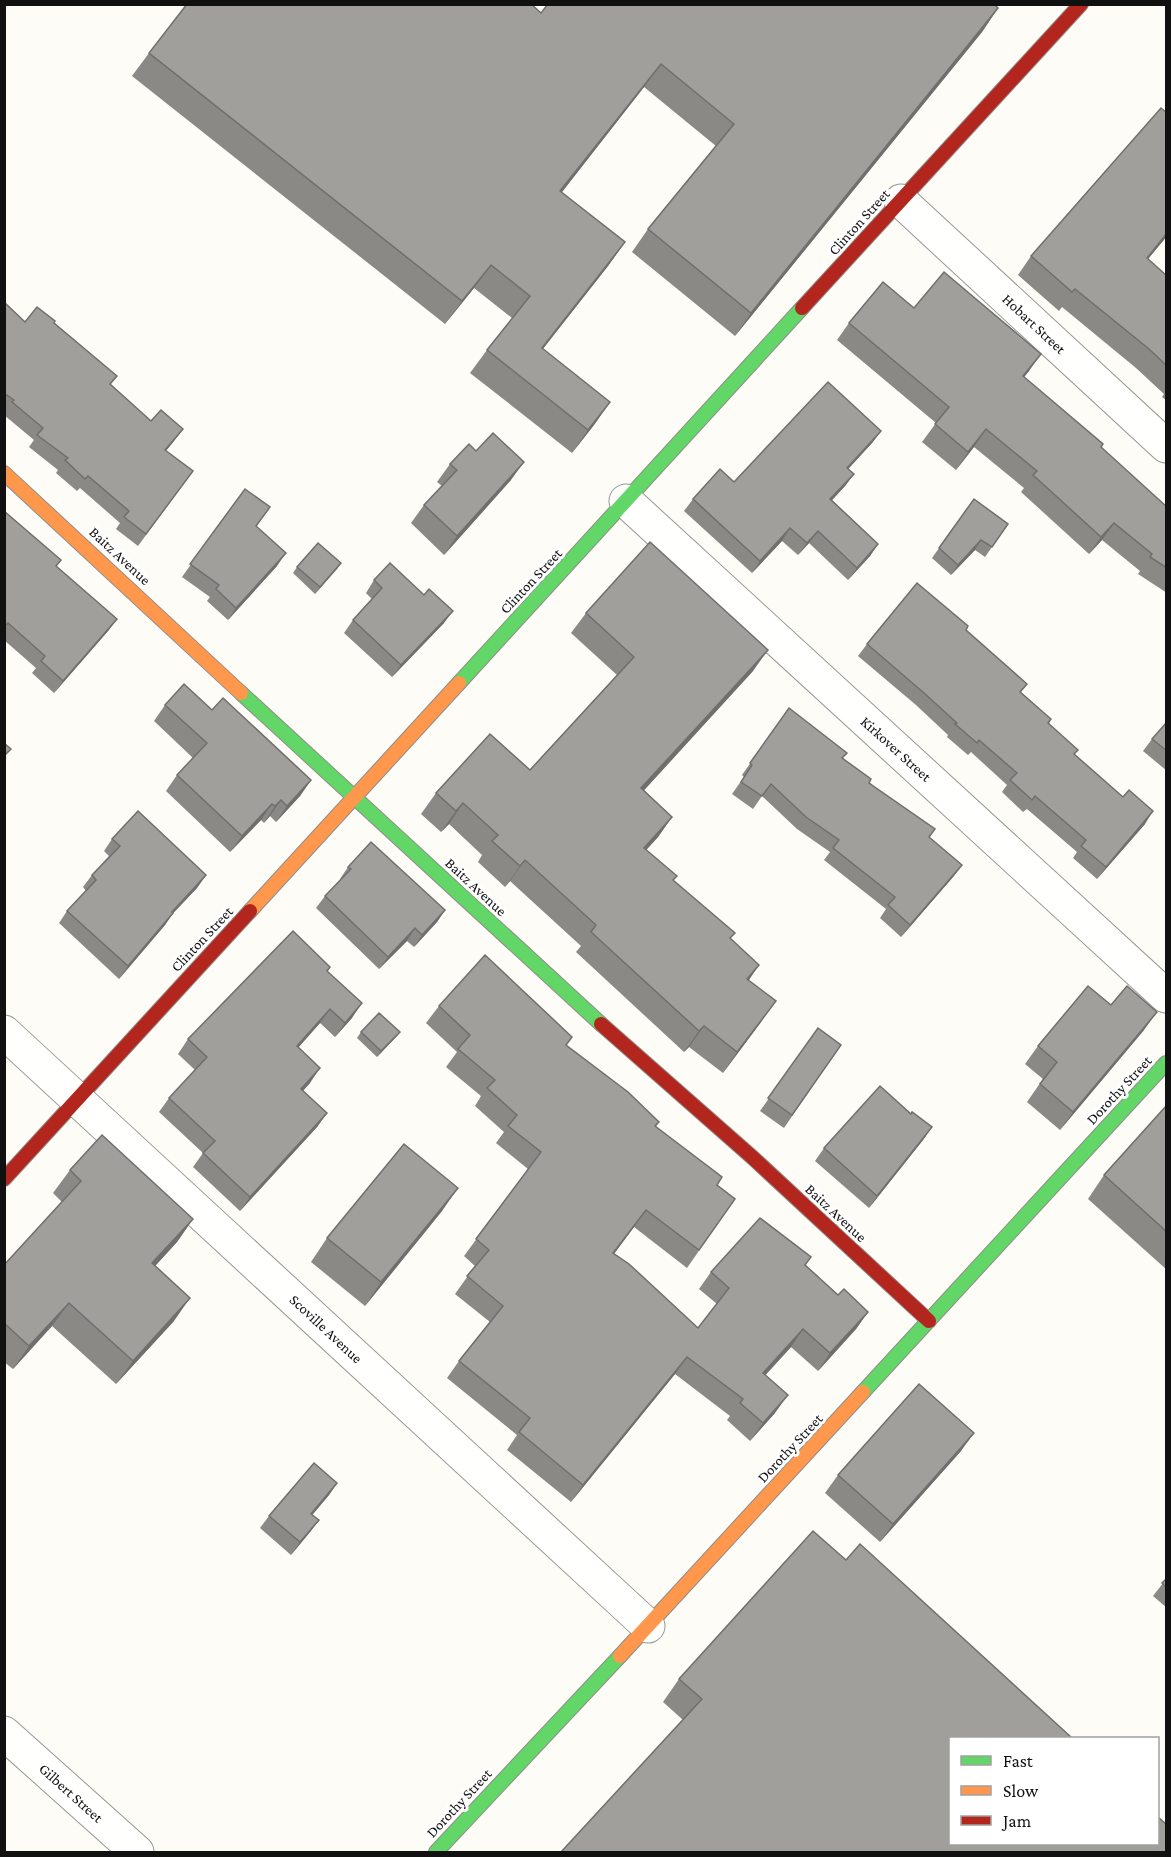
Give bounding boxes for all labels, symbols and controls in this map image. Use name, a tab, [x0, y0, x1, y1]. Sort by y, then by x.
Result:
street label: Clinton Street	[825, 185, 893, 258]
street label: Hobart Street	[999, 291, 1070, 358]
street label: Baitz Avenue	[86, 524, 154, 588]
street label: Clinton Street	[497, 544, 566, 617]
street label: Kirkover Street	[858, 713, 935, 785]
street label: Baitz Avenue	[442, 855, 510, 919]
street label: Clinton Street	[168, 902, 237, 975]
street label: Dorothy Street	[1083, 1052, 1156, 1128]
street label: Baitz Avenue	[802, 1181, 870, 1245]
street label: Scoville Avenue	[287, 1291, 366, 1367]
street label: Dorothy Street	[754, 1410, 827, 1486]
legend	[949, 1737, 1159, 1845]
text: Fast	[1003, 1751, 1034, 1771]
street label: Gilbert Street	[36, 1760, 107, 1826]
street label: Dorothy Street	[423, 1765, 496, 1841]
text: Slow	[1003, 1781, 1039, 1801]
text: Jam	[1001, 1811, 1032, 1831]

